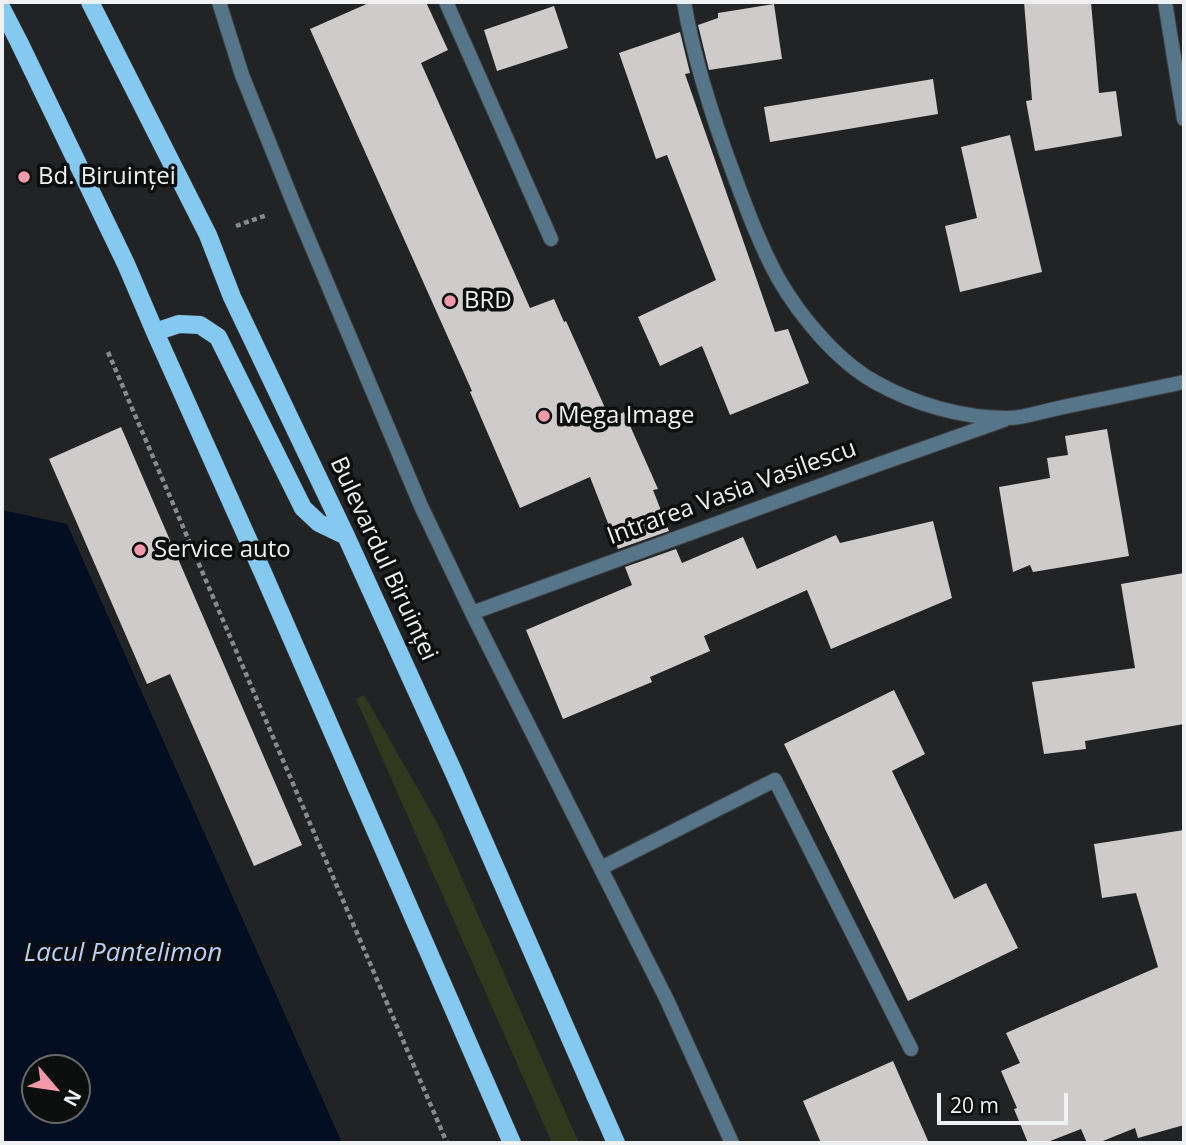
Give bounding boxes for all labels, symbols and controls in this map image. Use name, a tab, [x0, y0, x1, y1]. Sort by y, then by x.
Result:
place label: Bd. Biruinței	[38, 163, 176, 191]
marker: Bd. Biruinței	[16, 169, 32, 185]
place label: BRD	[464, 287, 512, 315]
marker: BRD	[442, 293, 458, 309]
place label: Mega Image	[558, 402, 694, 430]
marker: Mega Image	[536, 408, 552, 424]
street label: Intrarea Vasia Vasilescu	[603, 434, 861, 552]
street label: Bulevardul Biruinței	[323, 453, 443, 665]
place label: Service auto	[154, 536, 291, 564]
marker: Service auto	[132, 542, 148, 558]
water label: Lacul Pantelimon	[24, 938, 222, 970]
north arrow	[21, 1054, 91, 1124]
scale bar	[941, 1078, 1072, 1122]
text: N	[58, 1085, 88, 1111]
text: 20 m	[950, 1091, 999, 1119]

